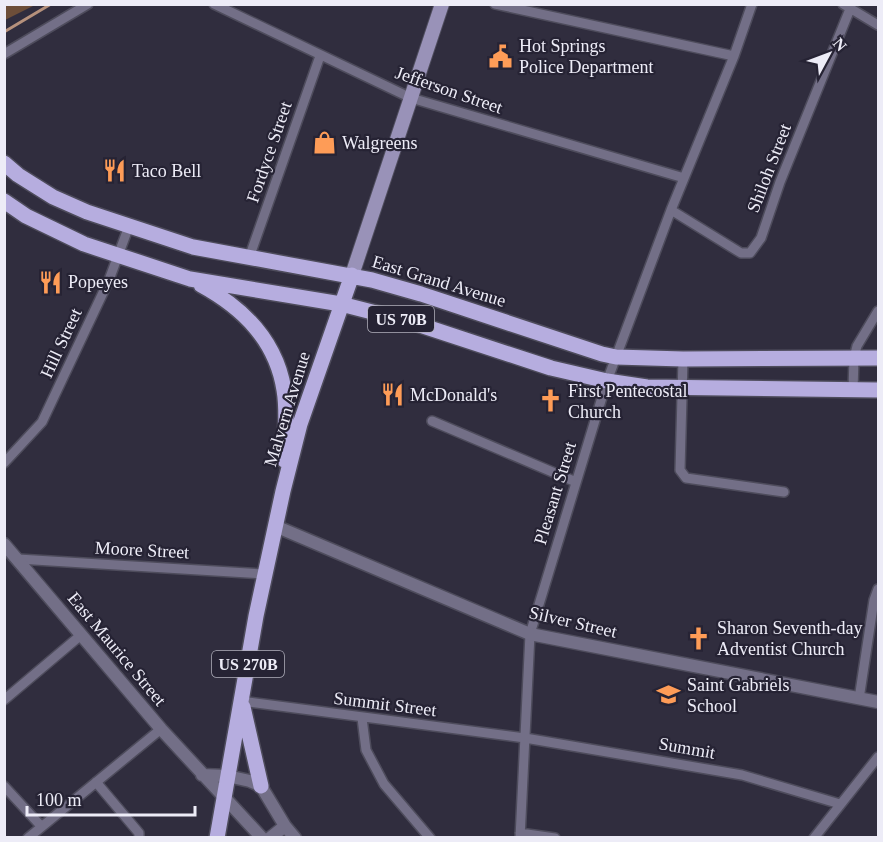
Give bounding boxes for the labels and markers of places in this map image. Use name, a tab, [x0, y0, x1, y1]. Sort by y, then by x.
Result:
place label: Hot Springs Police Department	[519, 36, 653, 77]
public building icon: Hot Springs Police Department	[488, 43, 514, 69]
shop icon: Walgreens	[311, 130, 337, 156]
place label: Walgreens	[342, 133, 418, 153]
restaurant icon: Taco Bell	[101, 158, 127, 184]
place label: Taco Bell	[132, 161, 201, 181]
restaurant icon: Popeyes	[37, 269, 63, 295]
place label: Popeyes	[68, 272, 128, 292]
place label: First Pentecostal Church	[568, 381, 688, 422]
restaurant icon: McDonald's	[379, 382, 405, 408]
place label: McDonald's	[410, 385, 497, 405]
church icon: First Pentecostal Church	[537, 388, 563, 414]
place label: Sharon Seventh-day Adventist Church	[717, 618, 862, 659]
church icon: Sharon Seventh-day Adventist Church	[686, 625, 712, 651]
place label: Saint Gabriels School	[687, 675, 789, 716]
school or university icon: Saint Gabriels School	[656, 682, 682, 708]

